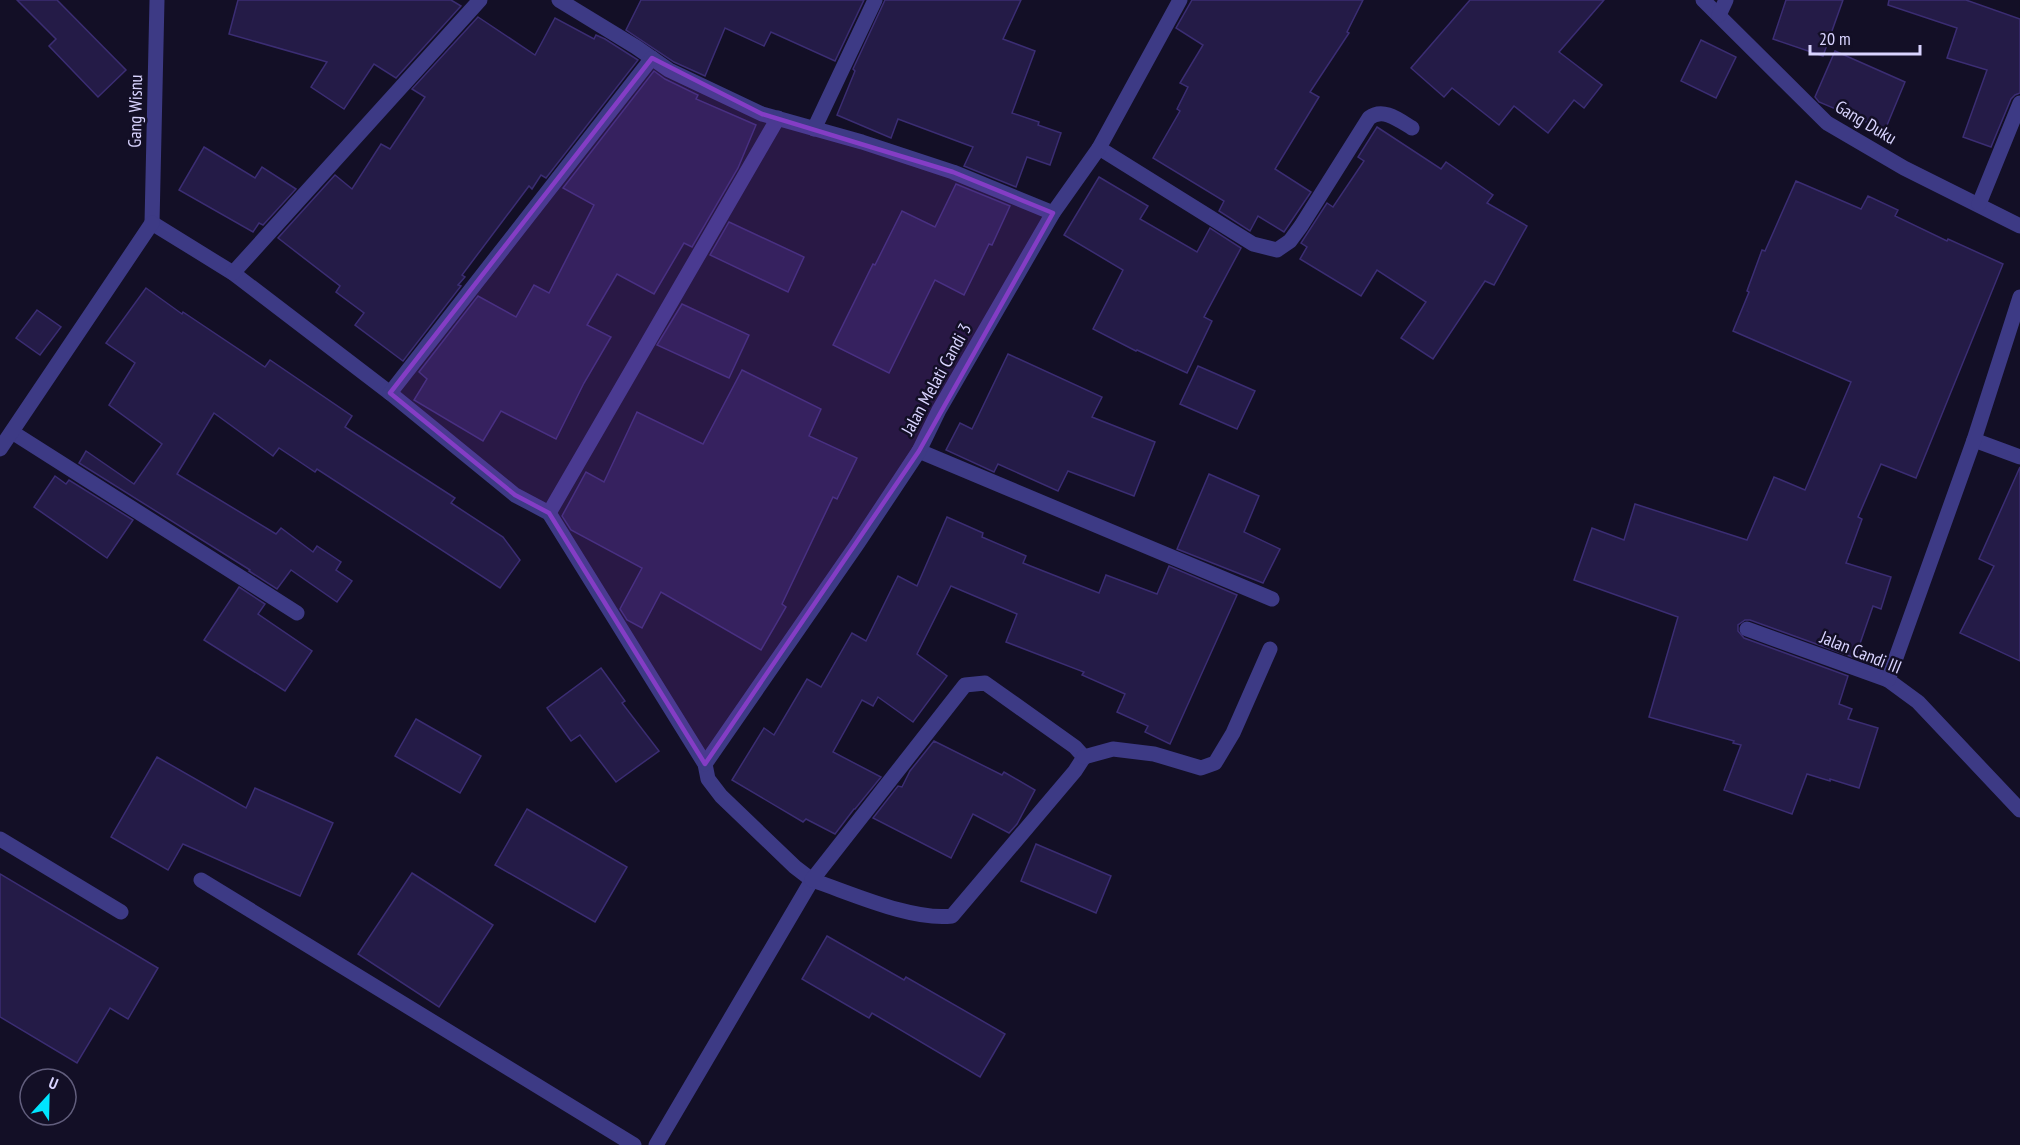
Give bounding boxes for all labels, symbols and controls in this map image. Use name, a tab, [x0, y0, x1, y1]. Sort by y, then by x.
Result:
scale bar	[1810, 18, 1920, 56]
text: 20 m	[1819, 27, 1851, 50]
street label: Gang Wisnu	[123, 74, 147, 148]
street label: Gang Duku	[1831, 95, 1901, 149]
street label: Jalan Melati Candi 3	[895, 319, 976, 440]
street label: Jalan Candi III	[1816, 625, 1905, 679]
north arrow	[18, 1067, 78, 1127]
text: U	[46, 1072, 61, 1094]

